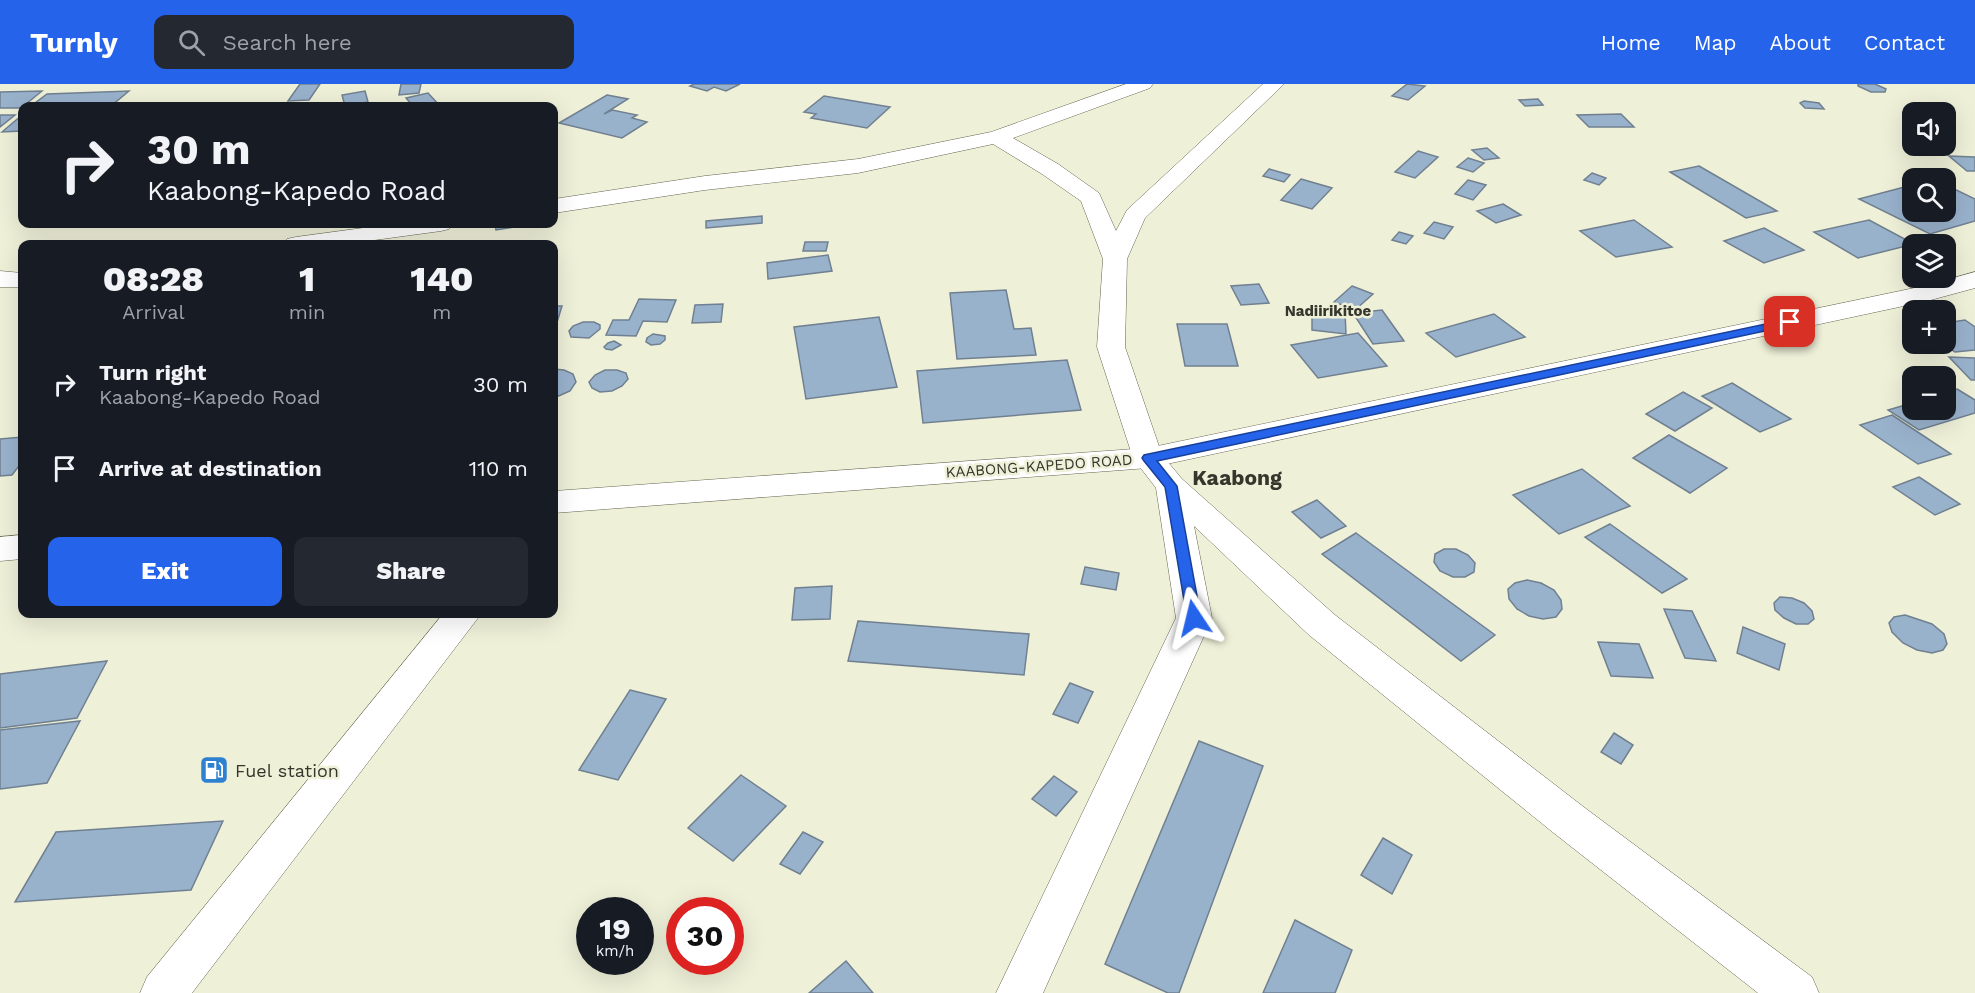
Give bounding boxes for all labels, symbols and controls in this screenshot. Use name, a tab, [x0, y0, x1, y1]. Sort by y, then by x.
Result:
search box	[154, 15, 574, 69]
text: Turnly	[30, 26, 118, 59]
icon: search	[175, 26, 208, 59]
text: Search here	[223, 30, 352, 55]
text: Home	[1601, 30, 1661, 55]
text: Map	[1694, 30, 1737, 55]
text: About	[1770, 30, 1831, 55]
text: Contact	[1864, 30, 1945, 55]
map controls	[1902, 102, 1956, 420]
button: sound	[1902, 102, 1956, 156]
text: 30 m	[147, 125, 251, 174]
icon: right	[48, 126, 126, 204]
button: search	[1902, 168, 1956, 222]
text: Kaabong-Kapedo Road	[147, 175, 446, 207]
button: layers	[1902, 234, 1956, 288]
text: 08:28	[103, 258, 204, 300]
text: 1	[299, 258, 315, 300]
text: 140	[410, 258, 473, 300]
pin	[1764, 296, 1815, 347]
text: Arrival	[122, 300, 185, 324]
text: min	[289, 300, 326, 324]
text: m	[432, 300, 451, 324]
button: +	[1902, 300, 1956, 354]
district label: Nadiirikitoe	[1285, 302, 1372, 320]
icon: arrive	[1773, 305, 1806, 338]
text: Turn right	[99, 360, 206, 385]
button: −	[1902, 366, 1956, 420]
icon: right	[48, 368, 81, 401]
text: 30 m	[473, 372, 528, 397]
text: Kaabong-Kapedo Road	[99, 385, 321, 409]
street label: KAABONG-KAPEDO ROAD	[945, 450, 1133, 482]
icon: arrive	[48, 452, 81, 485]
text: Arrive at destination	[99, 456, 322, 481]
text: 110 m	[469, 456, 528, 481]
district label: Kaabong	[1192, 465, 1282, 490]
button: Exit	[48, 537, 282, 606]
button: Share	[294, 537, 528, 606]
position arrow	[1162, 586, 1226, 650]
fuel station icon: Fuel station	[198, 754, 230, 786]
place label: Fuel station	[235, 760, 339, 781]
speed limit sign: 30	[666, 897, 744, 975]
text: 19	[599, 911, 631, 946]
text: km/h	[596, 942, 634, 960]

